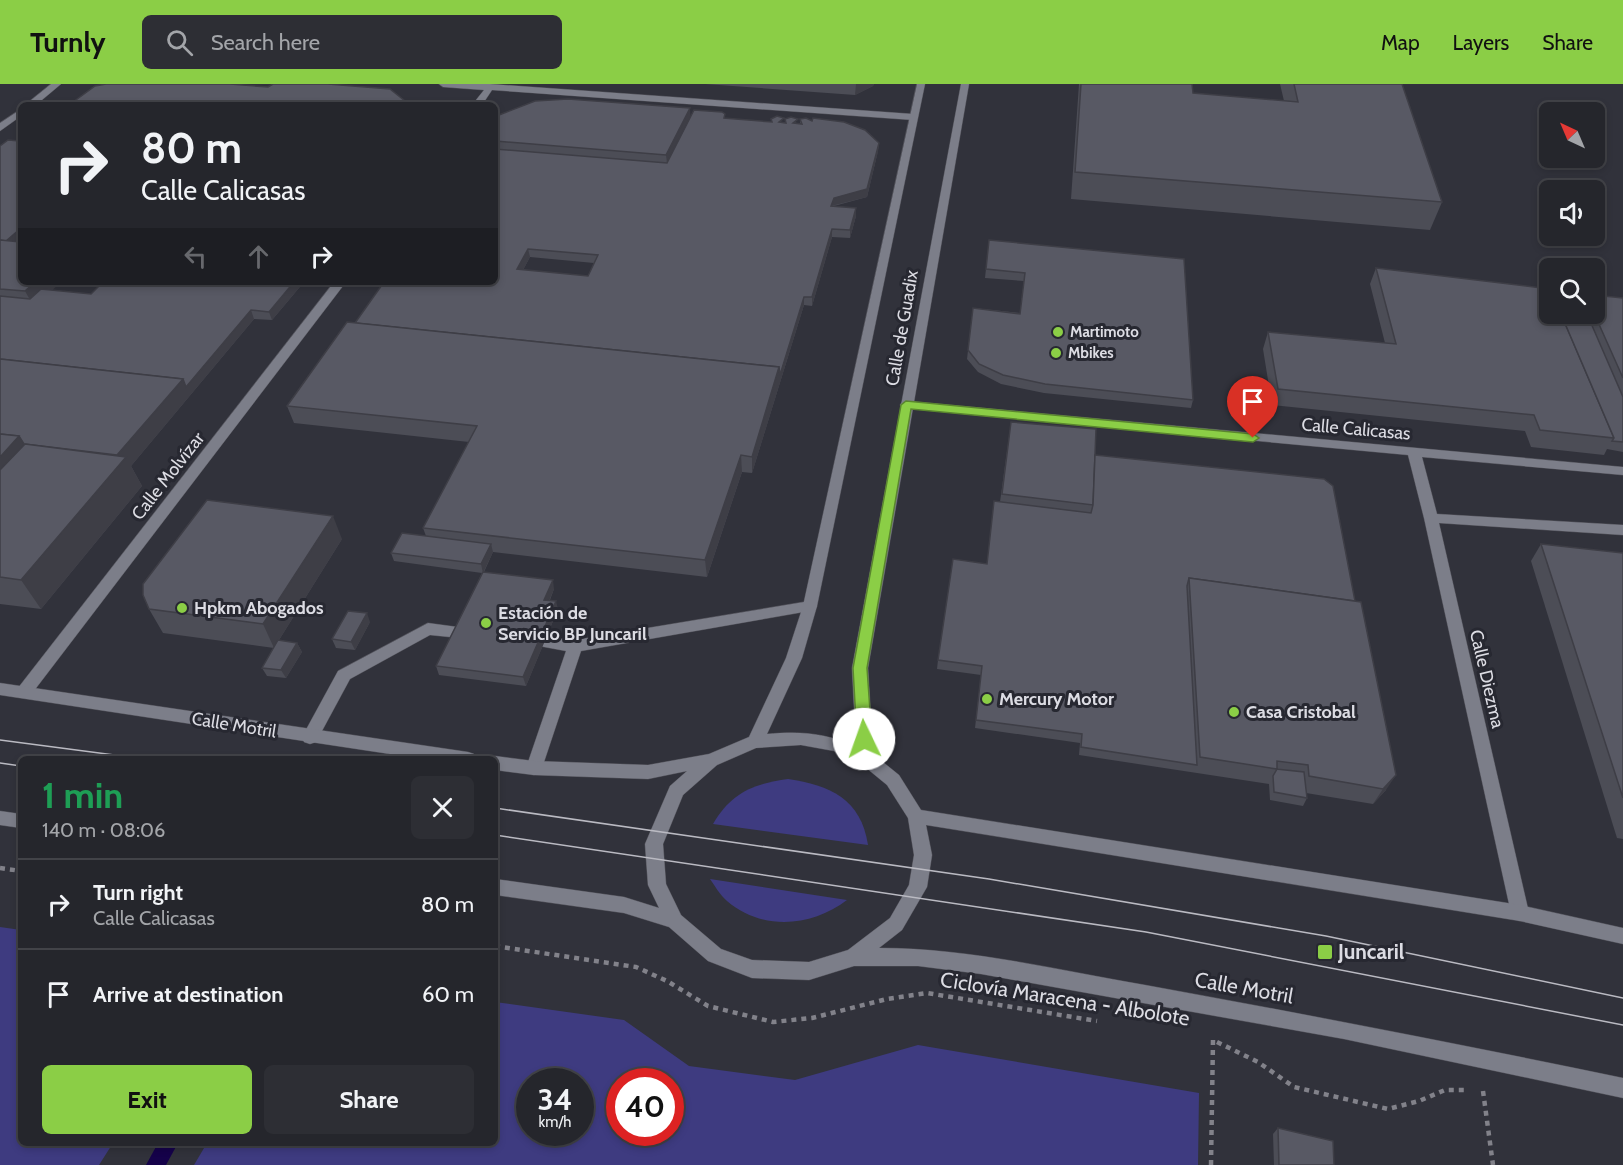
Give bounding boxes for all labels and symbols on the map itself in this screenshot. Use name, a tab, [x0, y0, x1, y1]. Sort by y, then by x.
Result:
north arrow	[1539, 102, 1605, 168]
street label: Calle de Guadix	[881, 268, 923, 388]
place label: Martimoto	[1070, 323, 1139, 341]
marker: Martimoto	[1051, 325, 1065, 339]
place label: Mbikes	[1068, 344, 1114, 362]
marker: Mbikes	[1049, 346, 1063, 360]
pin	[1227, 376, 1278, 438]
street label: Calle Calicasas	[1300, 413, 1412, 445]
street label: Calle Molvízar	[127, 427, 209, 524]
place label: Hpkm Abogados	[194, 597, 324, 619]
marker: Hpkm Abogados	[175, 601, 189, 615]
place label: Estación de Servicio BP Juncaril	[498, 602, 647, 645]
marker: Estación de Servicio BP Juncaril	[479, 616, 493, 630]
street label: Calle Diezma	[1465, 628, 1509, 731]
place label: Mercury Motor	[999, 688, 1114, 710]
marker: Mercury Motor	[980, 692, 994, 706]
place label: Casa Cristobal	[1246, 701, 1356, 723]
marker: Casa Cristobal	[1227, 705, 1241, 719]
street label: Calle Motril	[190, 707, 279, 743]
position arrow	[832, 707, 896, 771]
place label: Juncaril	[1337, 939, 1405, 964]
marker: Juncaril	[1316, 943, 1334, 961]
street label: Ciclovía Maracena - Albolote	[939, 966, 1192, 1031]
street label: Calle Motril	[1193, 967, 1295, 1008]
speed limit sign: 40	[606, 1068, 684, 1146]

